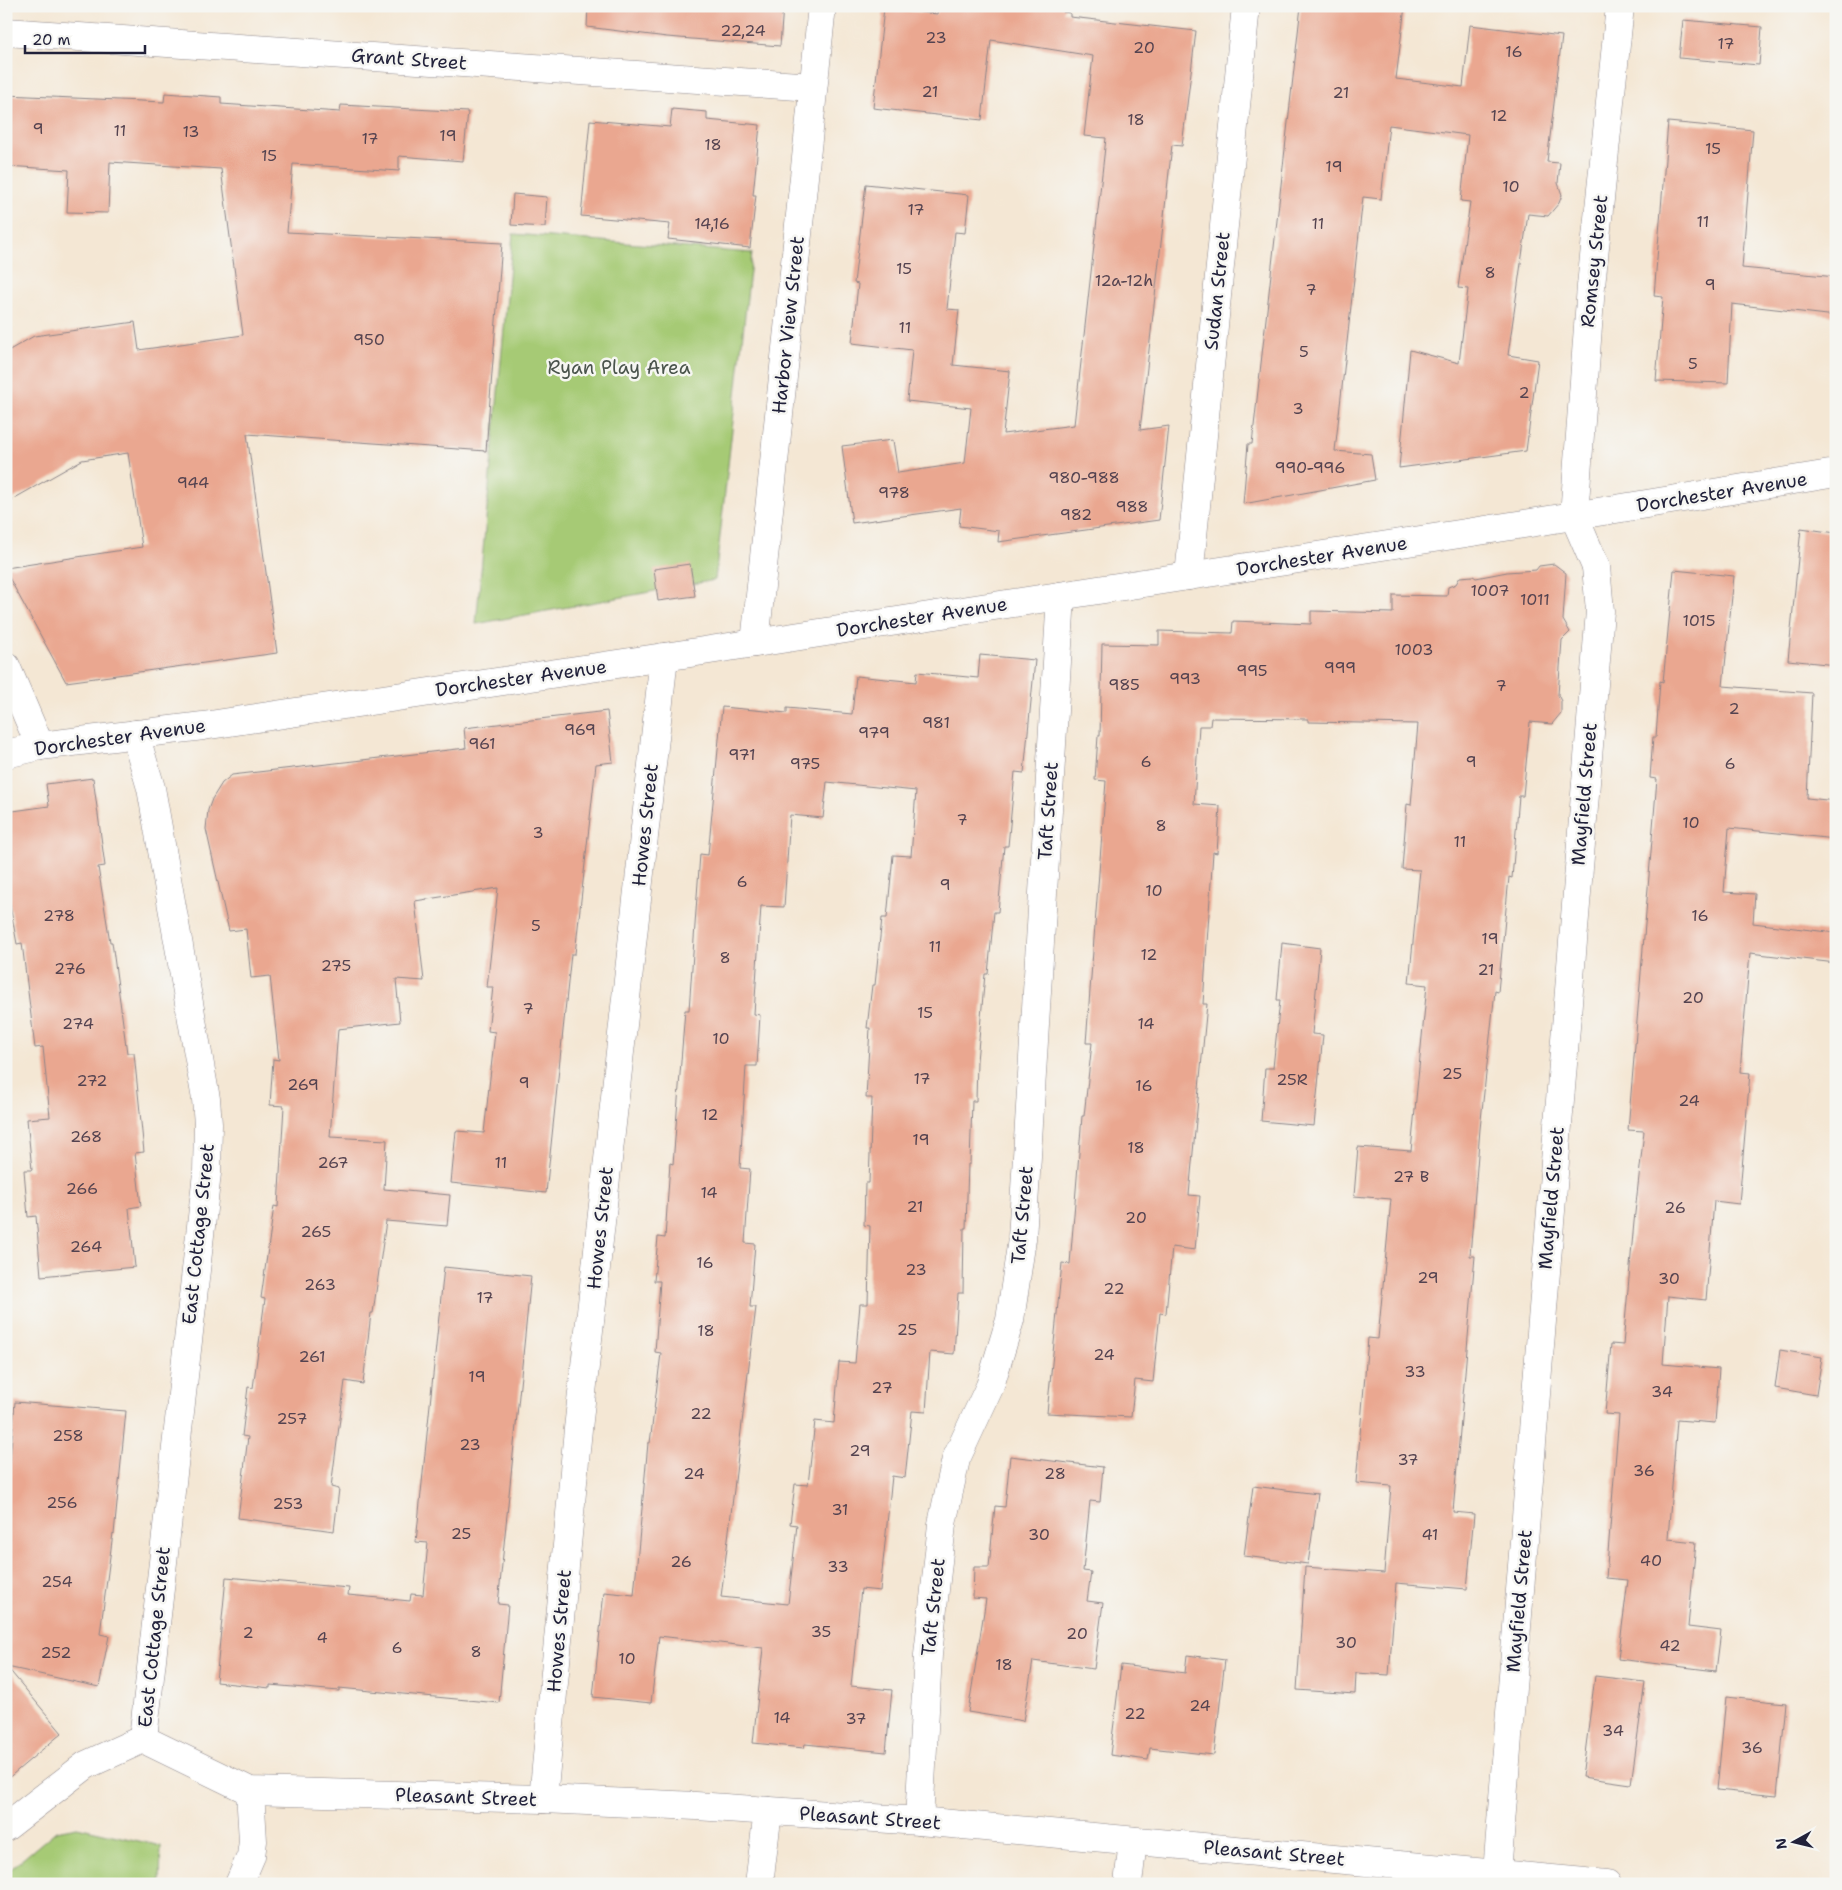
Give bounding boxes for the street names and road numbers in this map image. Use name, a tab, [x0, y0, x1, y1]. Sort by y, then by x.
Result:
street label: Grant Street	[350, 42, 468, 76]
street label: Romsey Street	[1575, 193, 1613, 329]
street label: Sudan Street	[1198, 231, 1236, 351]
street label: Harbor View Street	[766, 235, 810, 415]
street label: Dorchester Avenue	[1635, 466, 1809, 518]
street label: Dorchester Avenue	[1235, 530, 1409, 582]
street label: Dorchester Avenue	[835, 591, 1009, 643]
street label: Dorchester Avenue	[434, 654, 608, 702]
street label: Dorchester Avenue	[33, 713, 207, 761]
street label: Mayfield Street	[1565, 721, 1603, 867]
street label: Taft Street	[1032, 761, 1064, 861]
street label: Howes Street	[626, 762, 664, 888]
street label: Mayfield Street	[1532, 1125, 1570, 1271]
street label: East Cottage Street	[176, 1142, 220, 1326]
street label: Howes Street	[581, 1165, 619, 1291]
street label: Taft Street	[1005, 1165, 1039, 1265]
street label: Mayfield Street	[1500, 1528, 1538, 1674]
street label: East Cottage Street	[132, 1545, 176, 1729]
street label: Taft Street	[915, 1557, 951, 1657]
street label: Howes Street	[541, 1568, 577, 1694]
street label: Pleasant Street	[395, 1782, 537, 1812]
street label: Pleasant Street	[798, 1801, 942, 1835]
street label: Pleasant Street	[1202, 1834, 1346, 1872]

